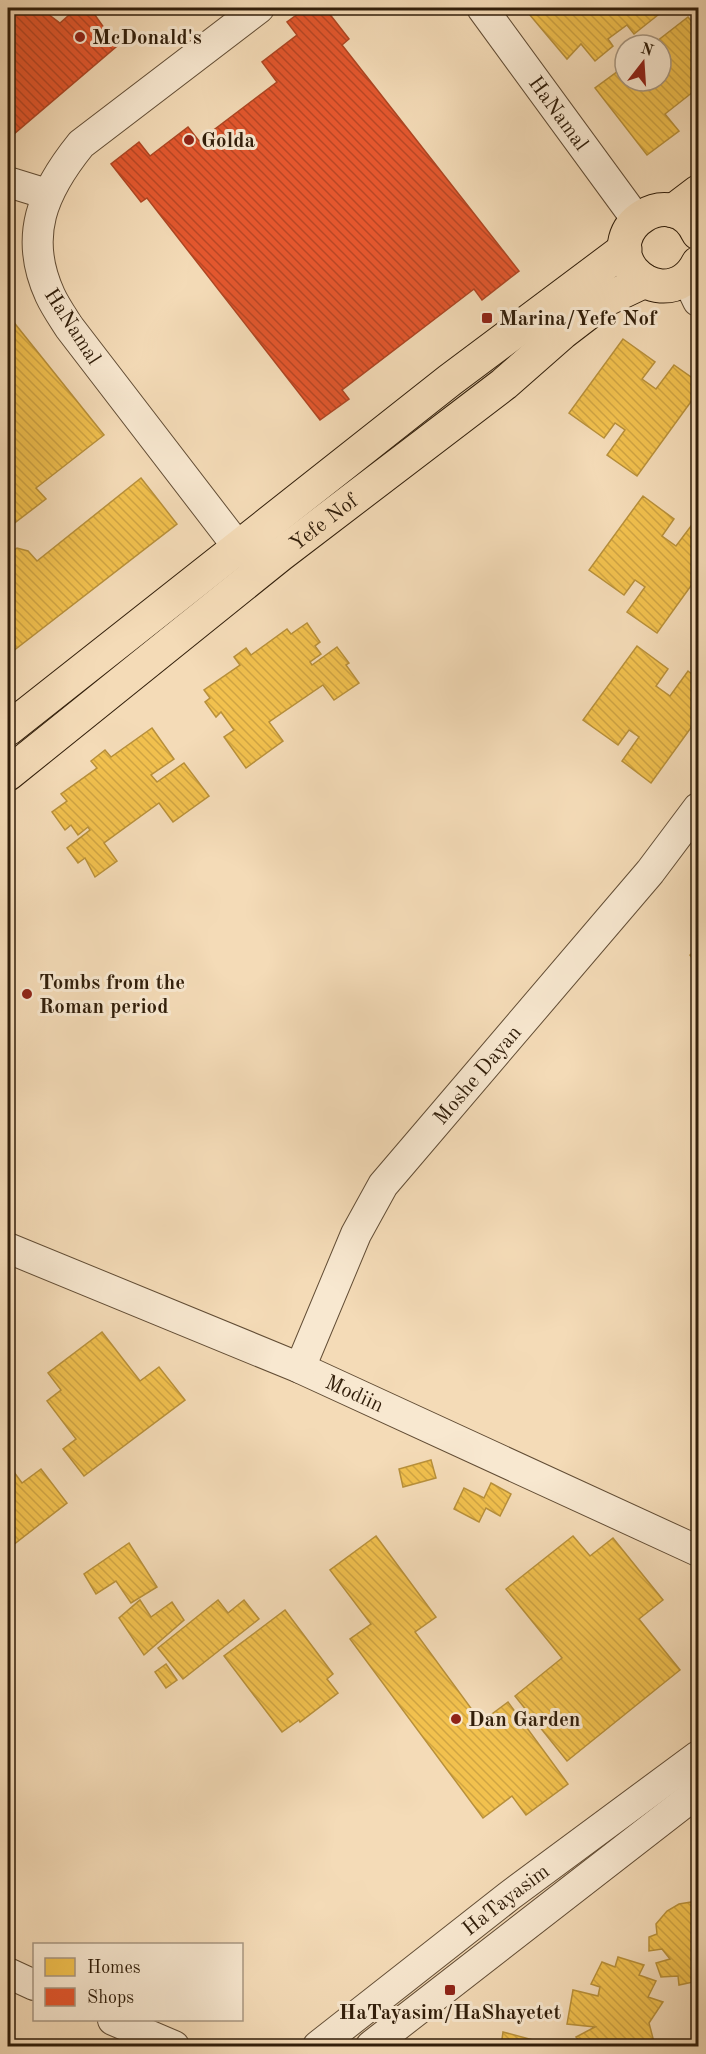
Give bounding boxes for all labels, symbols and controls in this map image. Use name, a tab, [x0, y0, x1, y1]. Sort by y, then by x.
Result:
place label: McDonald's	[92, 28, 202, 49]
marker: McDonald's	[73, 30, 87, 44]
north arrow	[613, 33, 673, 93]
text: N	[639, 41, 656, 60]
street label: HaNamal	[524, 73, 592, 155]
place label: Golda	[201, 131, 255, 152]
marker: Golda	[182, 133, 196, 147]
street label: HaNamal	[39, 285, 104, 369]
place label: Marina/Yefe Nof	[499, 309, 658, 330]
marker: Marina/Yefe Nof	[480, 311, 494, 325]
street label: Yefe Nof	[287, 490, 363, 555]
place label: Tombs from the Roman period	[39, 973, 185, 1018]
marker: Tombs from the Roman period	[20, 987, 34, 1001]
street label: Moshe Dayan	[430, 1022, 526, 1129]
street label: Modiin	[322, 1372, 387, 1417]
place label: Dan Garden	[468, 1710, 581, 1731]
marker: Dan Garden	[449, 1712, 463, 1726]
street label: HaTayasim	[459, 1861, 554, 1940]
legend	[33, 1943, 243, 2021]
text: Homes	[87, 1959, 141, 1977]
marker: HaTayasim/HaShayetet	[443, 1983, 457, 1997]
text: Shops	[87, 1989, 134, 2007]
place label: HaTayasim/HaShayetet	[339, 2003, 562, 2024]

